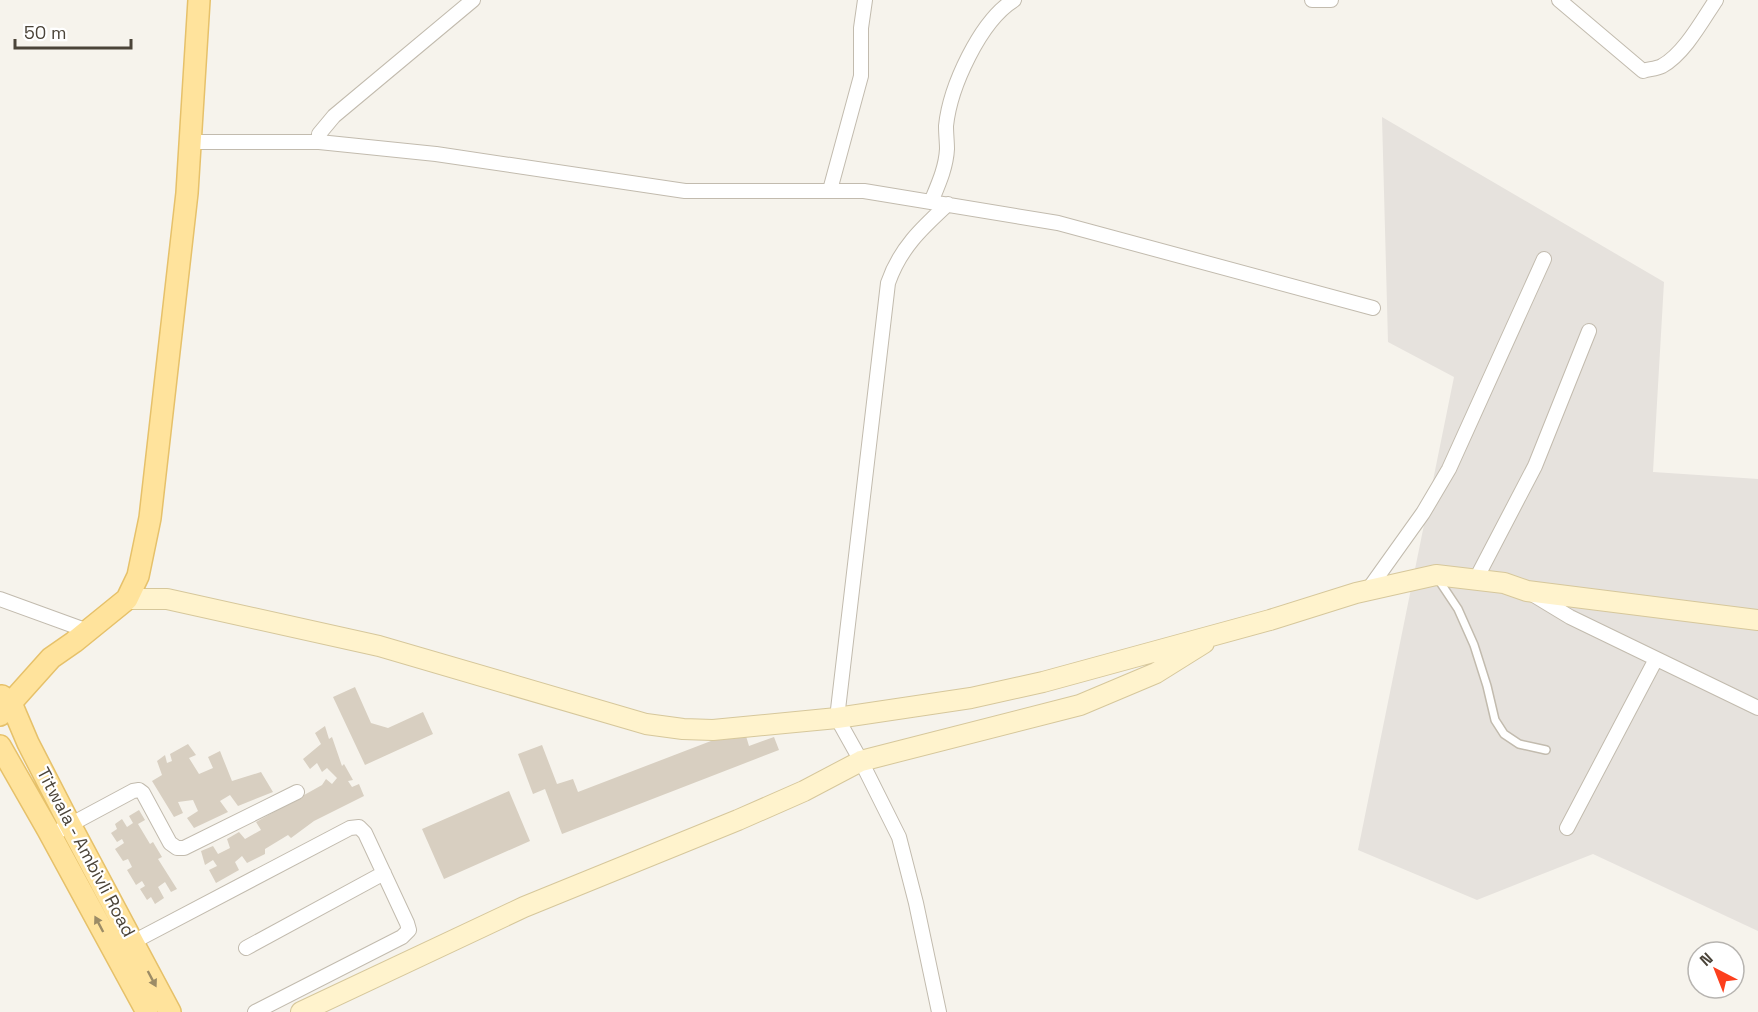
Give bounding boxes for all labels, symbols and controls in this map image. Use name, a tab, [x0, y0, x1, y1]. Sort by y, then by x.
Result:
scale bar	[15, 12, 130, 50]
text: 50 m	[24, 21, 66, 44]
street label: Titwala - Ambivli Road	[32, 763, 141, 941]
one-way arrow	[94, 915, 104, 932]
north arrow	[1686, 940, 1746, 1000]
text: N	[1695, 948, 1717, 971]
one-way arrow	[147, 971, 157, 988]

